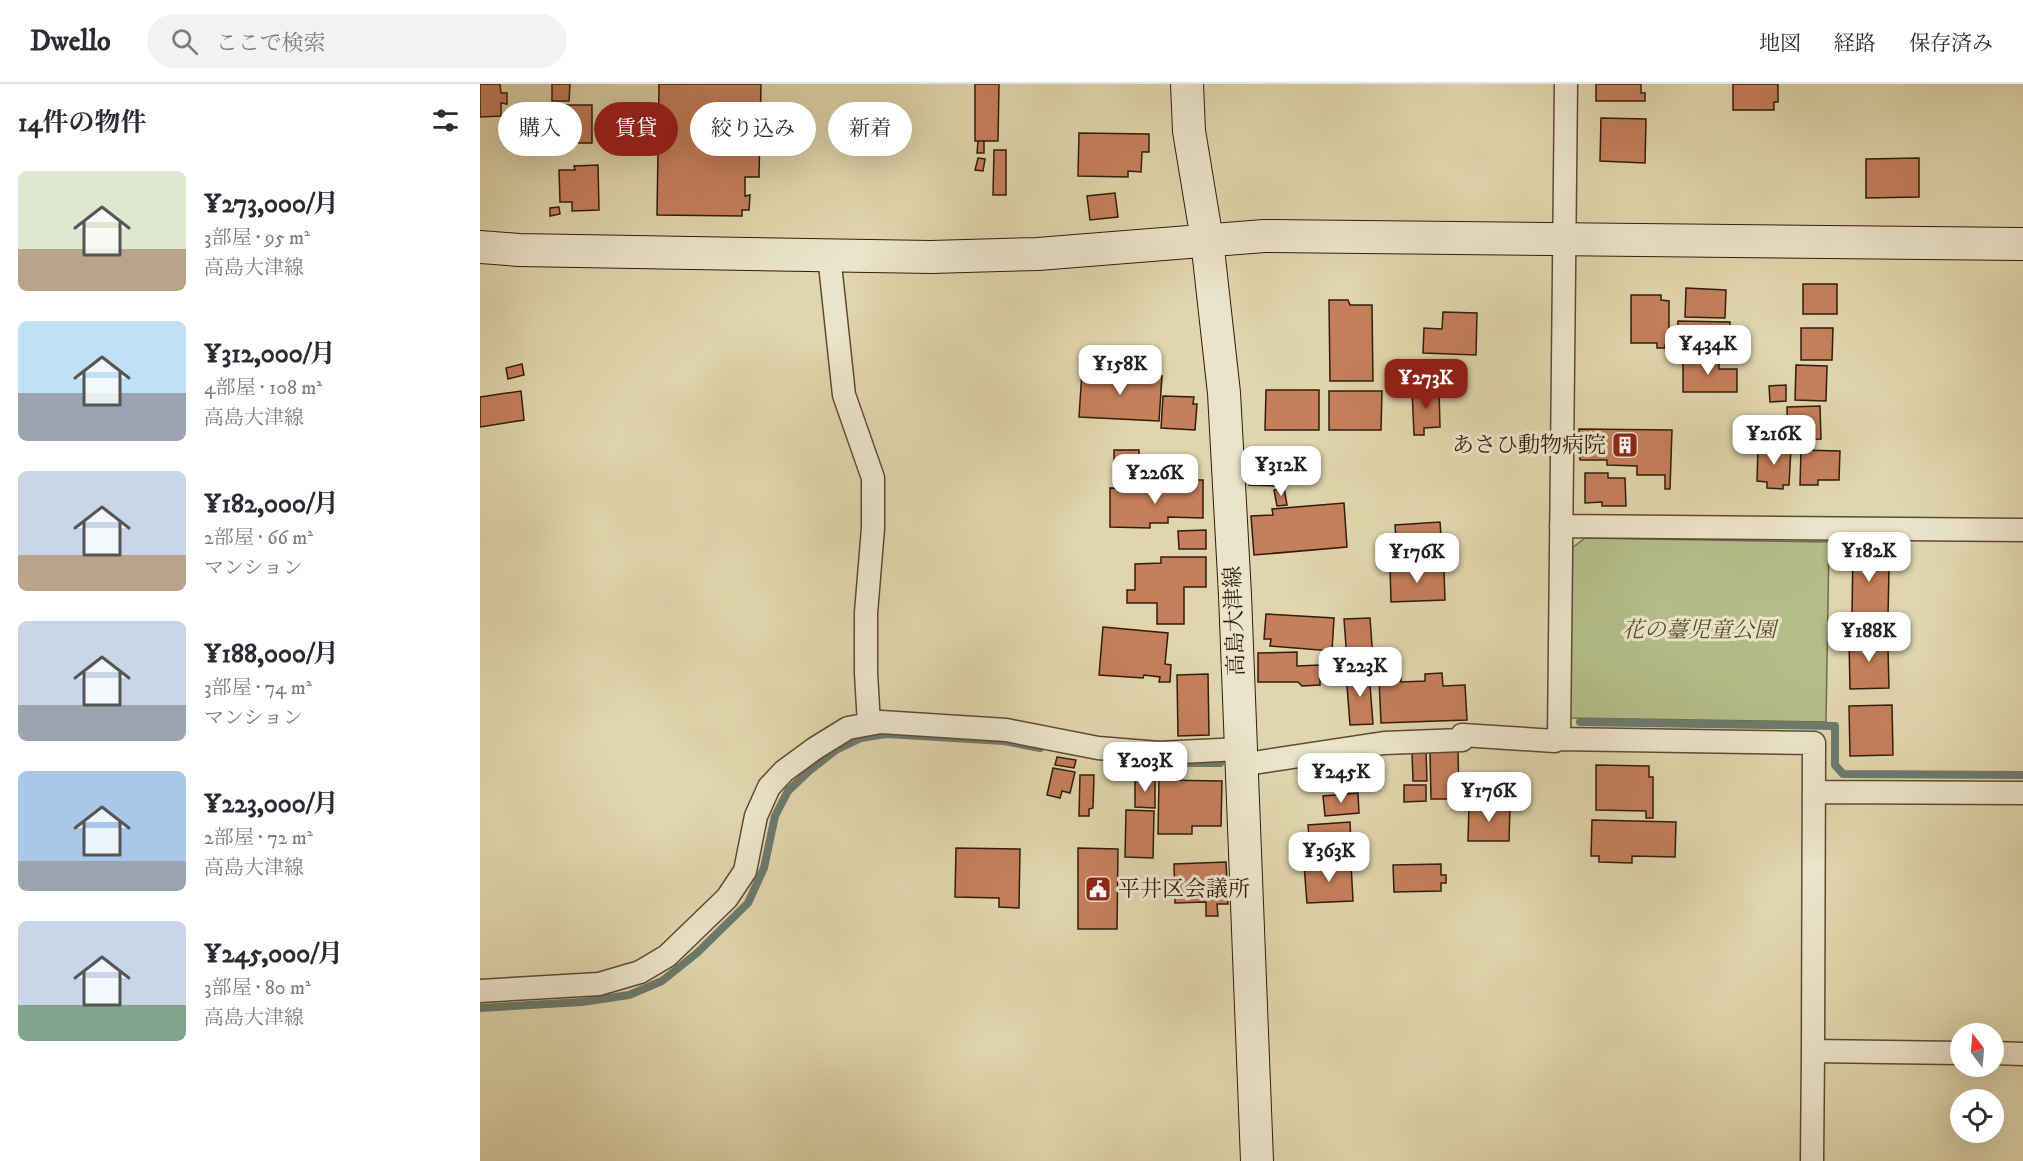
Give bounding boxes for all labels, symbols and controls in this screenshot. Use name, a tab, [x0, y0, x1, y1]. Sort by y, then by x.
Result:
search box	[147, 14, 567, 68]
text: Dwello	[30, 24, 111, 59]
icon: search	[168, 25, 201, 58]
text: ここで検索	[216, 30, 326, 57]
text: 地図	[1759, 31, 1801, 57]
text: 経路	[1834, 31, 1876, 57]
text: 保存済み	[1909, 31, 1993, 57]
chip: 購入	[498, 102, 582, 156]
chip: 賃貸	[594, 102, 678, 156]
chip: 絞り込み	[690, 102, 816, 156]
chip: 新着	[828, 102, 912, 156]
icon: filters	[429, 104, 462, 137]
text: 14件の物件	[18, 107, 147, 140]
text: ¥273,000/月	[204, 188, 339, 221]
icon: home	[66, 195, 138, 267]
text: 3部屋 · 95 m²	[204, 226, 310, 251]
text: 高島大津線	[204, 256, 304, 281]
pin: ¥434K	[1666, 325, 1750, 376]
text: ¥434K	[1679, 332, 1737, 357]
text: ¥312,000/月	[204, 338, 336, 371]
icon: home	[66, 345, 138, 417]
pin: ¥158K	[1078, 345, 1162, 396]
text: ¥158K	[1093, 352, 1147, 377]
pin: ¥273K	[1384, 359, 1468, 410]
text: ¥273K	[1399, 366, 1453, 391]
text: 4部屋 · 108 m²	[204, 376, 322, 401]
text: 高島大津線	[204, 406, 304, 431]
pin: ¥216K	[1732, 415, 1816, 466]
text: ¥216K	[1747, 422, 1801, 447]
building icon: あさひ動物病院	[1610, 430, 1640, 460]
place label: あさひ動物病院	[1452, 432, 1606, 459]
pin: ¥312K	[1239, 446, 1323, 497]
text: ¥312K	[1255, 453, 1307, 478]
pin: ¥226K	[1113, 454, 1197, 505]
text: ¥226K	[1126, 461, 1184, 486]
text: ¥182,000/月	[204, 488, 339, 521]
icon: home	[66, 495, 138, 567]
text: 2部屋 · 66 m²	[204, 526, 313, 551]
pin: ¥182K	[1827, 532, 1911, 583]
pin: ¥176K	[1375, 533, 1459, 584]
text: ¥182K	[1842, 539, 1896, 564]
text: ¥176K	[1389, 540, 1445, 565]
text: マンション	[204, 556, 303, 581]
street label: 高島大津線	[1220, 566, 1250, 676]
pin: ¥188K	[1827, 612, 1911, 663]
park label: 花の薹児童公園	[1622, 617, 1779, 644]
text: ¥188K	[1842, 619, 1896, 644]
text: ¥188,000/月	[204, 638, 339, 671]
icon: home	[66, 645, 138, 717]
pin: ¥223K	[1318, 647, 1402, 698]
text: ¥223K	[1333, 654, 1387, 679]
text: 3部屋 · 74 m²	[204, 676, 312, 701]
text: マンション	[204, 706, 303, 731]
pin: ¥203K	[1103, 742, 1187, 793]
text: ¥203K	[1117, 749, 1173, 774]
pin: ¥245K	[1299, 753, 1383, 804]
text: ¥245K	[1312, 760, 1370, 785]
pin: ¥176K	[1447, 772, 1531, 823]
text: ¥176K	[1461, 779, 1517, 804]
text: ¥223,000/月	[204, 788, 339, 821]
icon: home	[66, 795, 138, 867]
text: 2部屋 · 72 m²	[204, 826, 313, 851]
pin: ¥363K	[1287, 832, 1371, 883]
text: ¥363K	[1303, 839, 1355, 864]
text: 高島大津線	[204, 856, 304, 881]
public building icon: 平井区会議所	[1083, 874, 1113, 904]
place label: 平井区会議所	[1118, 876, 1250, 903]
text: ¥245,000/月	[204, 938, 343, 971]
icon: home	[66, 945, 138, 1017]
text: 3部屋 · 80 m²	[204, 976, 311, 1001]
text: 高島大津線	[204, 1006, 304, 1031]
north arrow	[1950, 1023, 2004, 1077]
map controls	[1950, 1023, 2004, 1143]
button: locate	[1950, 1089, 2004, 1143]

